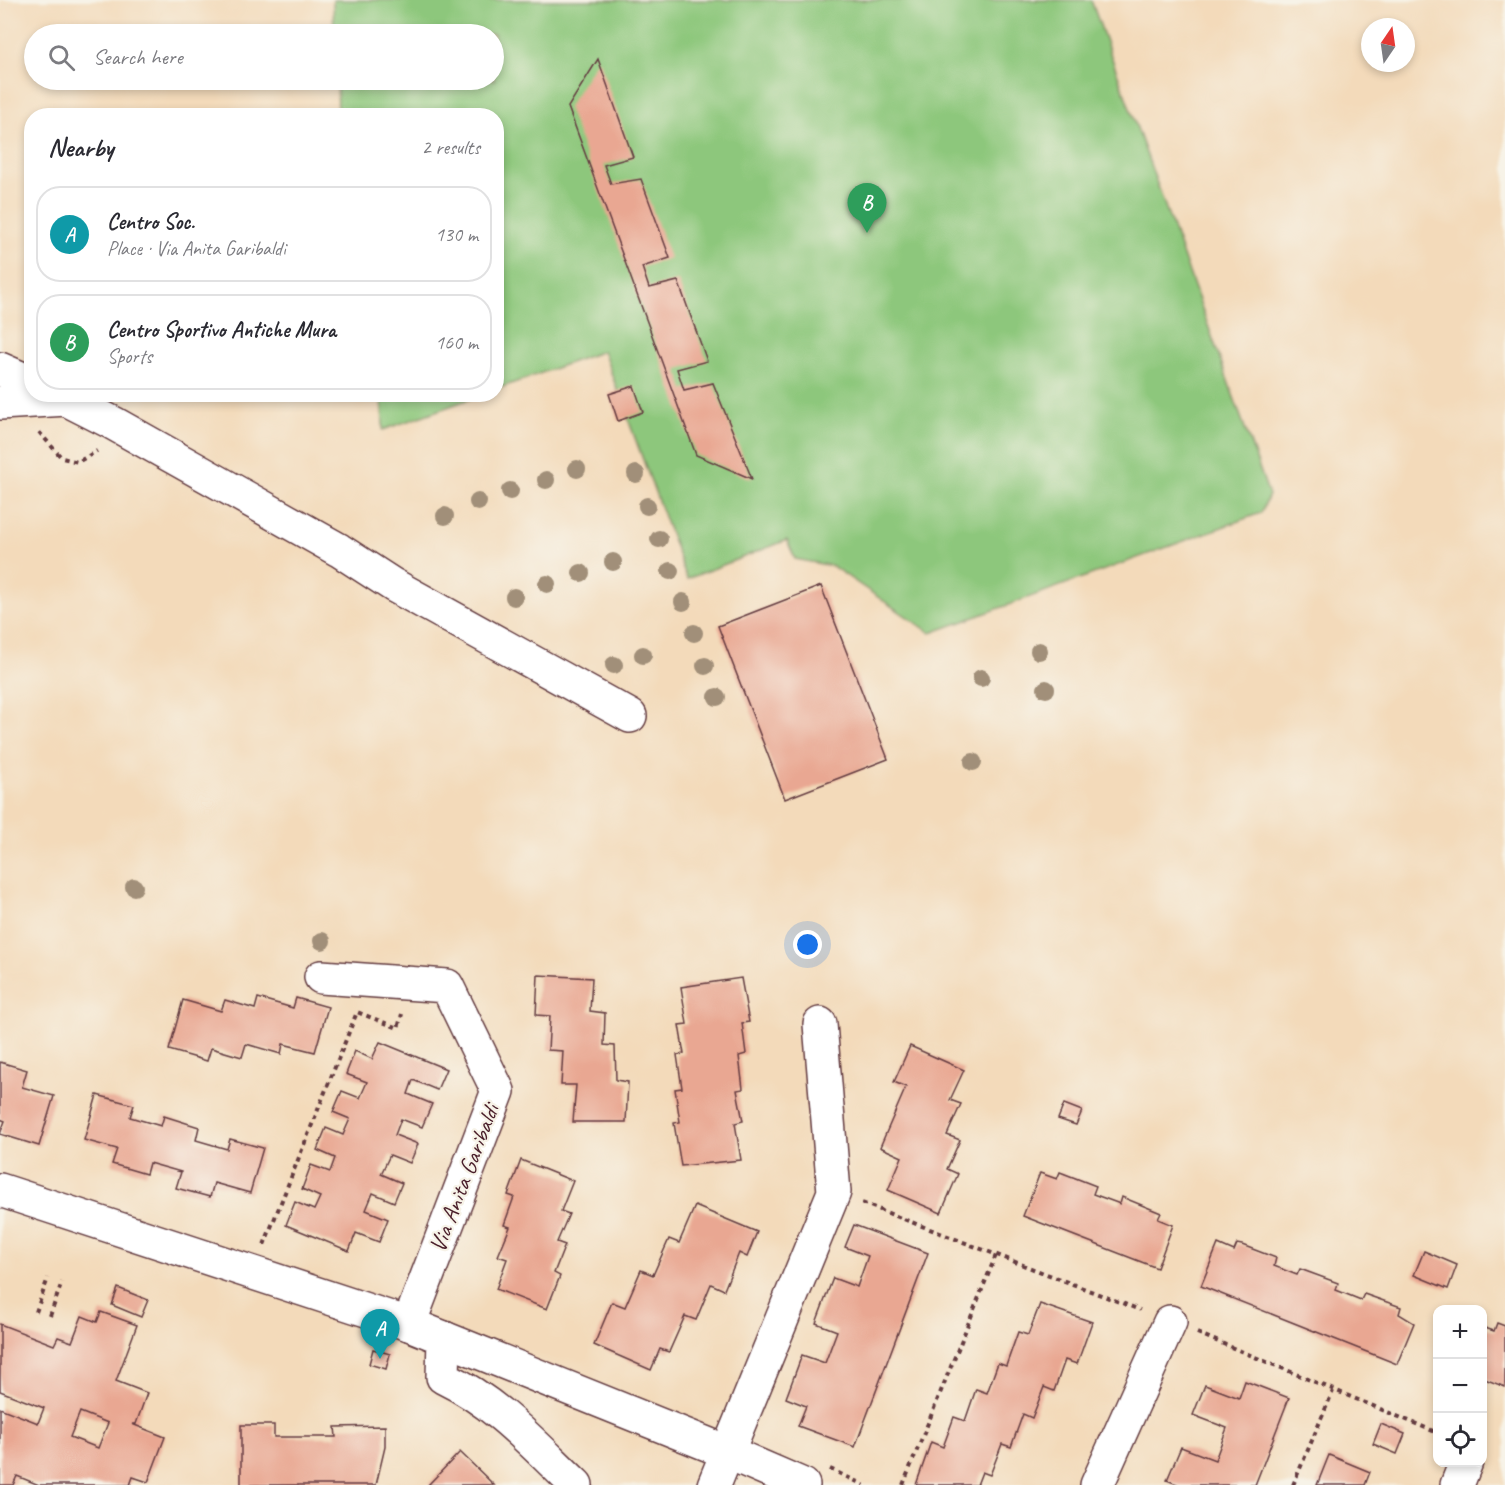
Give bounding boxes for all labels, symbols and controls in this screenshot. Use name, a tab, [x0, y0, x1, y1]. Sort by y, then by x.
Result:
north arrow	[1361, 18, 1415, 72]
search box	[24, 24, 504, 90]
icon: search	[45, 41, 78, 74]
text: Search here	[93, 43, 183, 71]
text: Nearby	[48, 131, 113, 164]
text: 2 results	[421, 135, 480, 160]
pin: B	[848, 184, 886, 233]
text: Centro Soc.	[107, 208, 195, 236]
text: A	[64, 222, 75, 247]
text: 130 m	[435, 222, 478, 247]
text: Place · Via Anita Garibaldi	[107, 236, 286, 261]
text: Centro Sportivo Antiche Mura	[107, 316, 336, 344]
text: B	[64, 330, 75, 355]
text: 160 m	[435, 330, 478, 355]
text: Sports	[107, 344, 152, 369]
your location	[793, 930, 822, 959]
street label: Via Anita Garibaldi	[422, 1097, 507, 1256]
map controls	[1433, 1305, 1487, 1467]
button: +	[1433, 1305, 1487, 1359]
pin: A	[360, 1310, 400, 1359]
button: −	[1433, 1359, 1487, 1413]
button: locate	[1433, 1413, 1487, 1467]

